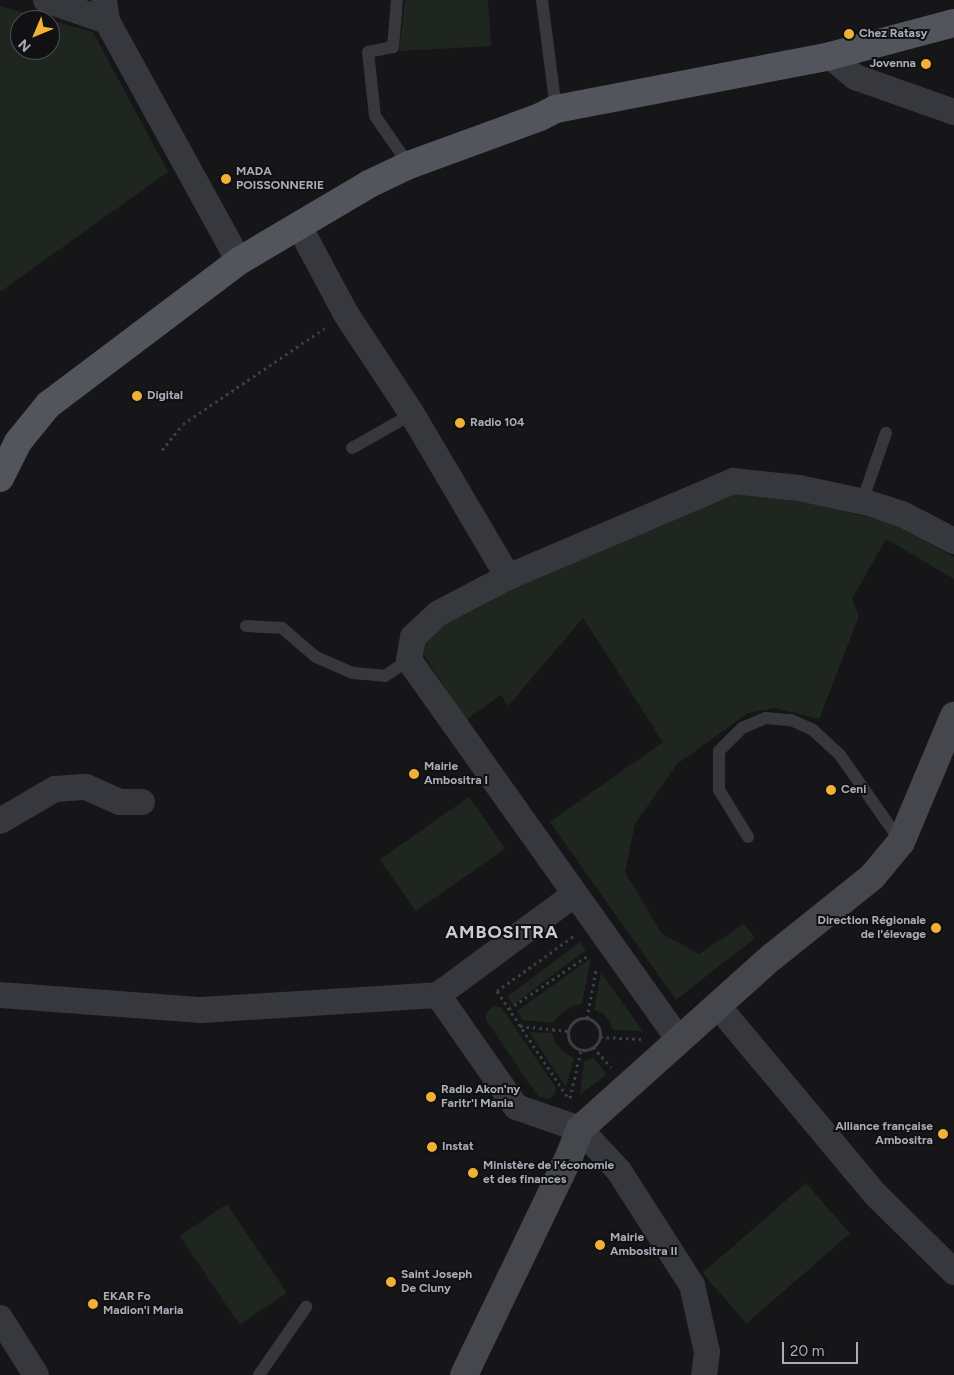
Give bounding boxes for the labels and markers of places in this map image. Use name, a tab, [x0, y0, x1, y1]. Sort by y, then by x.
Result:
place label: Chez Ratasy	[859, 27, 928, 41]
marker: Chez Ratasy	[843, 28, 855, 40]
place label: Jovenna	[870, 57, 916, 71]
marker: Jovenna	[920, 58, 932, 70]
place label: MADA POISSONNERIE	[236, 165, 324, 193]
marker: MADA POISSONNERIE	[220, 173, 232, 185]
place label: Digital	[147, 389, 183, 403]
marker: Digital	[131, 390, 143, 402]
place label: Radio 104	[470, 416, 525, 430]
marker: Radio 104	[454, 417, 466, 429]
place label: Mairie Ambositra I	[424, 760, 488, 788]
marker: Mairie Ambositra I	[408, 768, 420, 780]
place label: Ceni	[841, 783, 866, 797]
marker: Ceni	[825, 784, 837, 796]
place label: Direction Régionale de l'élevage	[818, 914, 926, 942]
marker: Direction Régionale de l'élevage	[930, 922, 942, 934]
place label: Radio Akon'ny Faritr'I Mania	[441, 1083, 520, 1111]
marker: Radio Akon'ny Faritr'I Mania	[425, 1091, 437, 1103]
place label: Alliance française Ambositra	[835, 1120, 933, 1148]
marker: Alliance française Ambositra	[937, 1128, 949, 1140]
place label: Instat	[442, 1140, 474, 1154]
marker: Instat	[426, 1141, 438, 1153]
place label: Ministère de l'économie et des finances	[483, 1159, 614, 1187]
marker: Ministère de l'économie et des finances	[467, 1167, 479, 1179]
place label: Mairie Ambositra II	[610, 1231, 677, 1259]
marker: Mairie Ambositra II	[594, 1239, 606, 1251]
place label: Saint Joseph De Cluny	[401, 1268, 472, 1296]
marker: Saint Joseph De Cluny	[385, 1276, 397, 1288]
place label: EKAR Fo Madion'i Maria	[103, 1290, 183, 1318]
marker: EKAR Fo Madion'i Maria	[87, 1298, 99, 1310]

